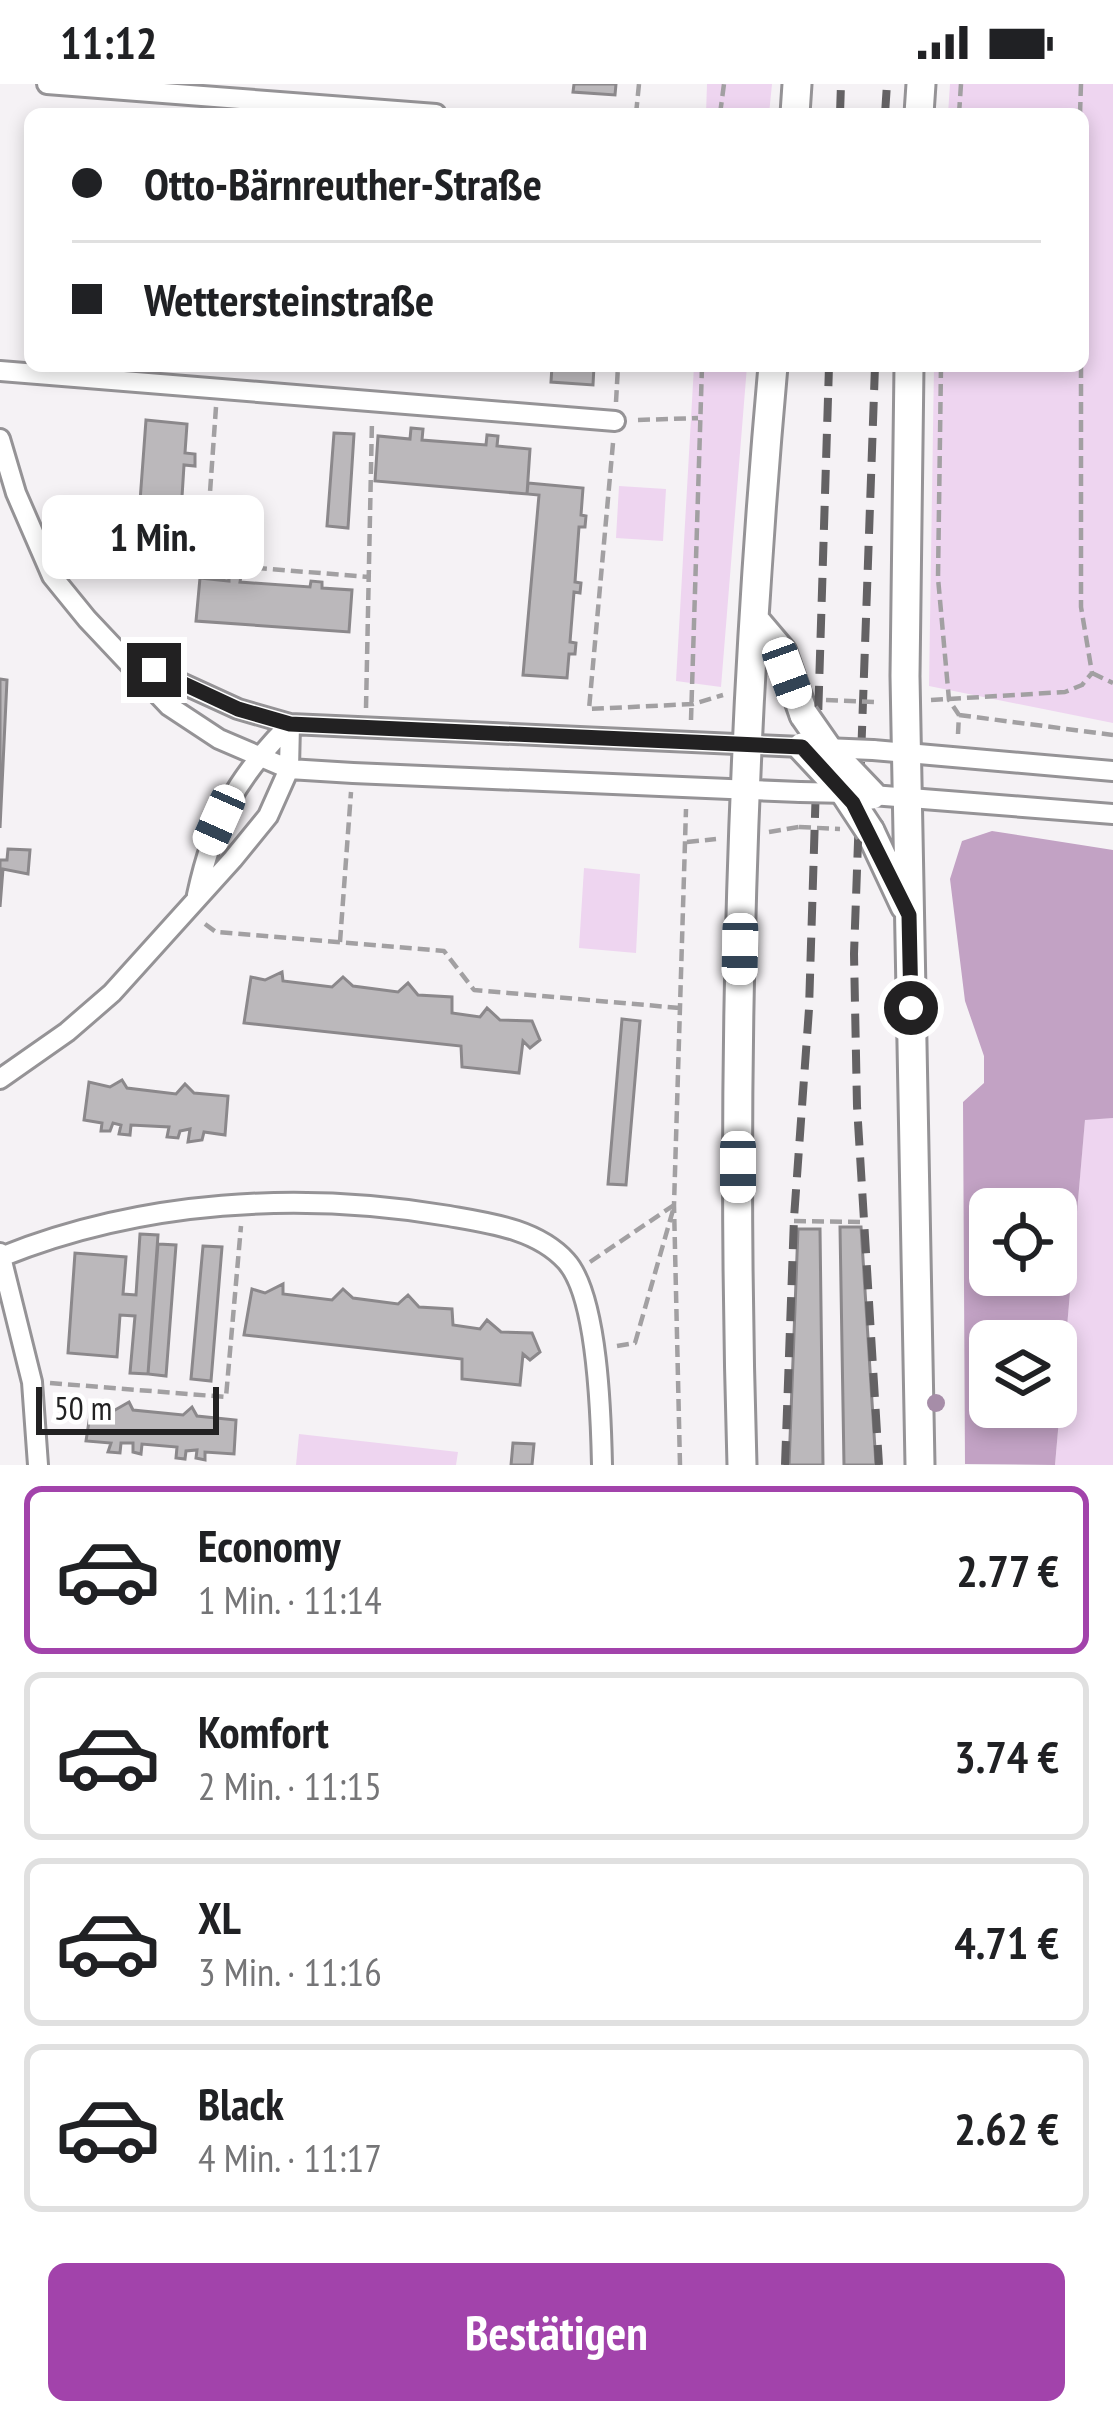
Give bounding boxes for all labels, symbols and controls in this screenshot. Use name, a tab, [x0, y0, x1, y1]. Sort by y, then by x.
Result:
text: 11:12	[60, 13, 157, 71]
text: Otto-Bärnreuther-Straße	[144, 154, 542, 212]
text: Wettersteinstraße	[144, 270, 434, 328]
callout: 1 Min.	[43, 496, 265, 580]
text: 1 Min.	[109, 511, 197, 562]
car	[758, 633, 816, 713]
route end	[127, 643, 181, 697]
car	[188, 780, 250, 860]
car	[721, 913, 759, 985]
route start	[884, 981, 938, 1035]
car	[720, 1131, 756, 1203]
map controls	[969, 1188, 1077, 1428]
button: locate	[969, 1188, 1077, 1296]
button: layers	[969, 1320, 1077, 1428]
scale bar	[36, 1381, 219, 1434]
text: 50 m	[54, 1386, 112, 1429]
icon: car	[54, 1516, 162, 1624]
text: Economy	[198, 1516, 341, 1574]
text: 2.77 €	[956, 1541, 1059, 1599]
text: 1 Min. · 11:14	[198, 1574, 382, 1625]
icon: car	[54, 1702, 162, 1810]
text: Komfort	[198, 1702, 329, 1760]
text: 3.74 €	[954, 1727, 1059, 1785]
text: 2 Min. · 11:15	[198, 1760, 382, 1811]
icon: car	[54, 1888, 162, 1996]
text: XL	[198, 1888, 241, 1946]
text: 4.71 €	[954, 1913, 1059, 1971]
text: 3 Min. · 11:16	[198, 1946, 382, 1997]
icon: car	[54, 2074, 162, 2182]
text: Black	[198, 2074, 284, 2132]
text: 2.62 €	[954, 2099, 1059, 2157]
text: 4 Min. · 11:17	[198, 2132, 382, 2183]
button: Bestätigen	[48, 2263, 1065, 2401]

